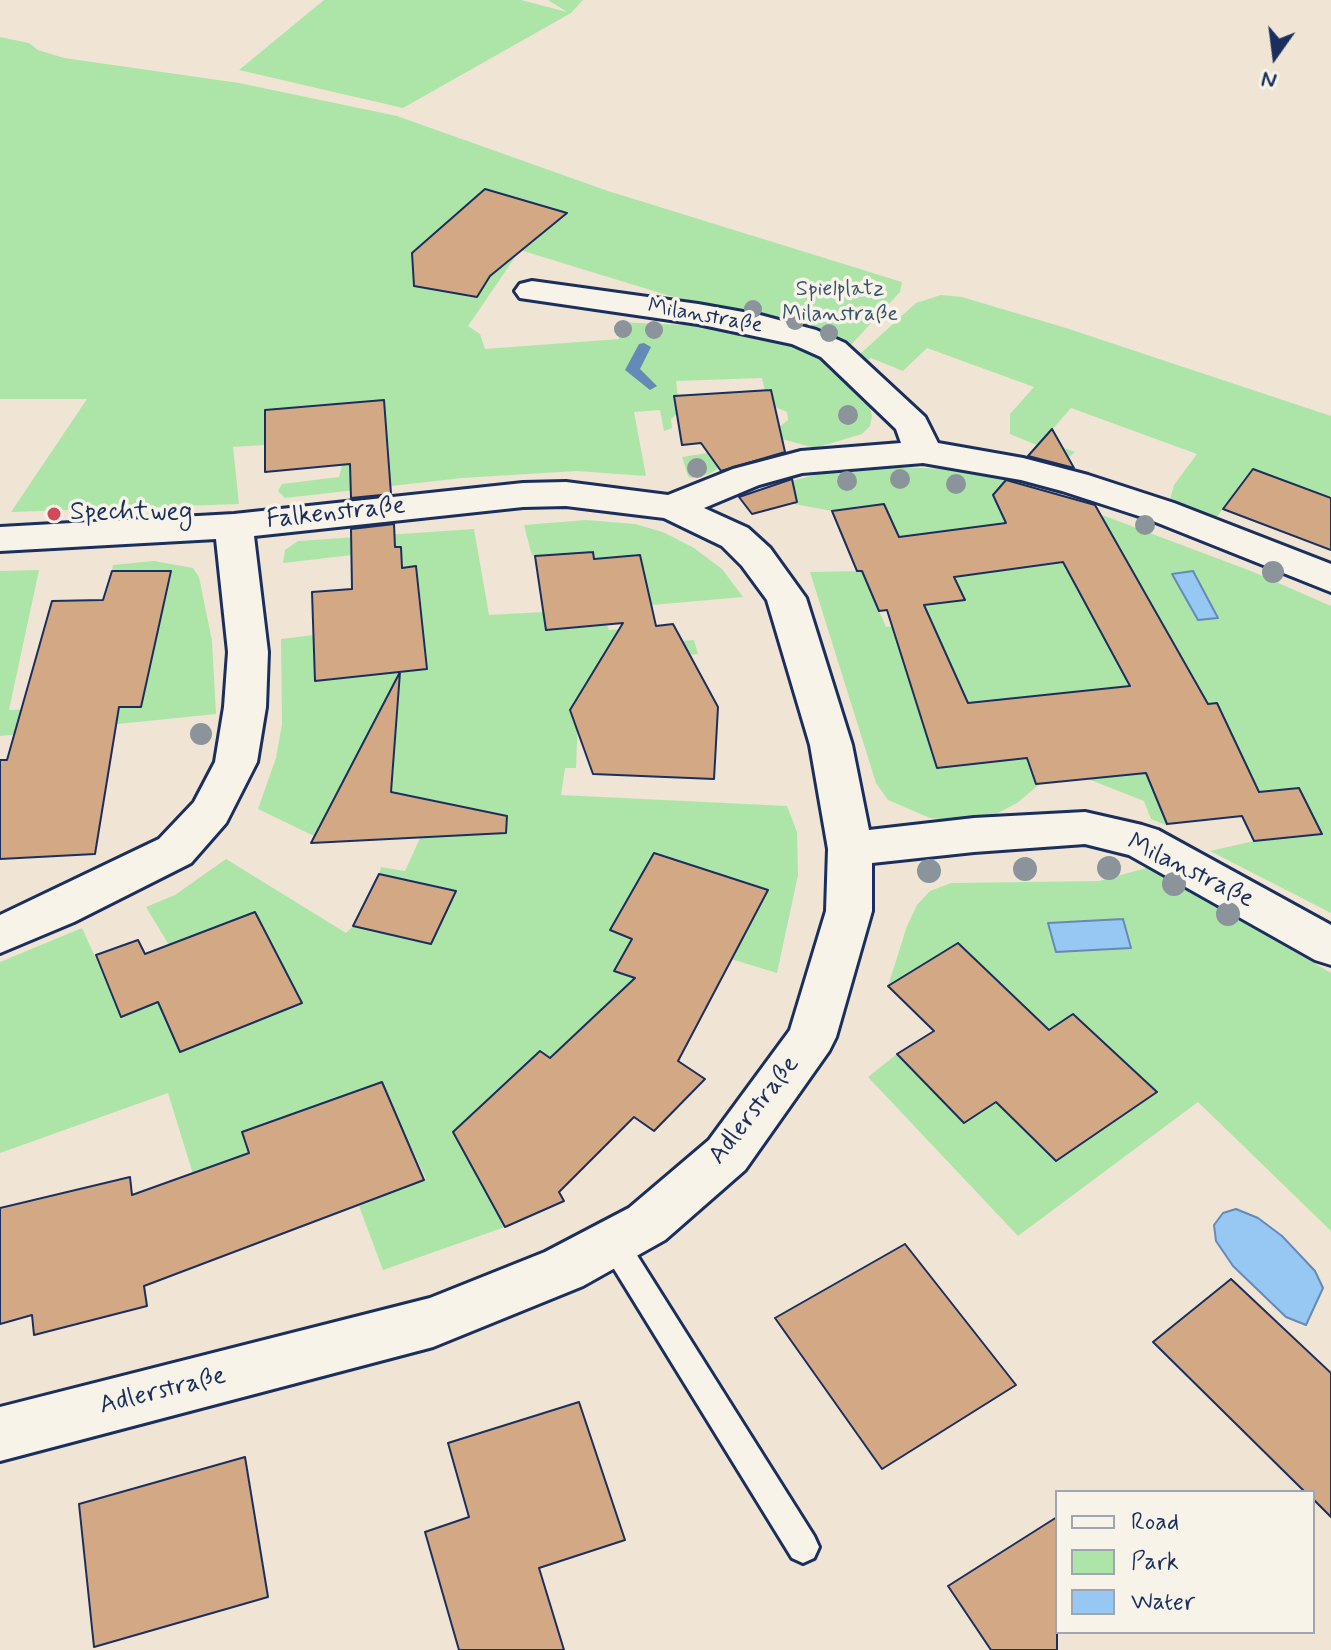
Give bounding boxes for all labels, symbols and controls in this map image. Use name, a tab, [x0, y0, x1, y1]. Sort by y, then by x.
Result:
north arrow	[1235, 16, 1315, 96]
text: N	[1259, 64, 1280, 95]
park label: Spielplatz Milanstraße	[782, 277, 898, 328]
street label: Milanstraße	[645, 294, 765, 340]
street label: Falkenstraße	[265, 491, 407, 537]
place label: Spechtweg	[70, 498, 193, 530]
marker: Spechtweg	[45, 505, 63, 523]
street label: Milanstraße	[1121, 828, 1259, 916]
street label: Adlerstraße	[703, 1050, 807, 1172]
street label: Adlerstraße	[97, 1361, 229, 1423]
legend	[1055, 1490, 1315, 1634]
text: Road	[1131, 1507, 1179, 1538]
text: Park	[1131, 1547, 1179, 1578]
text: Water	[1131, 1587, 1195, 1618]

